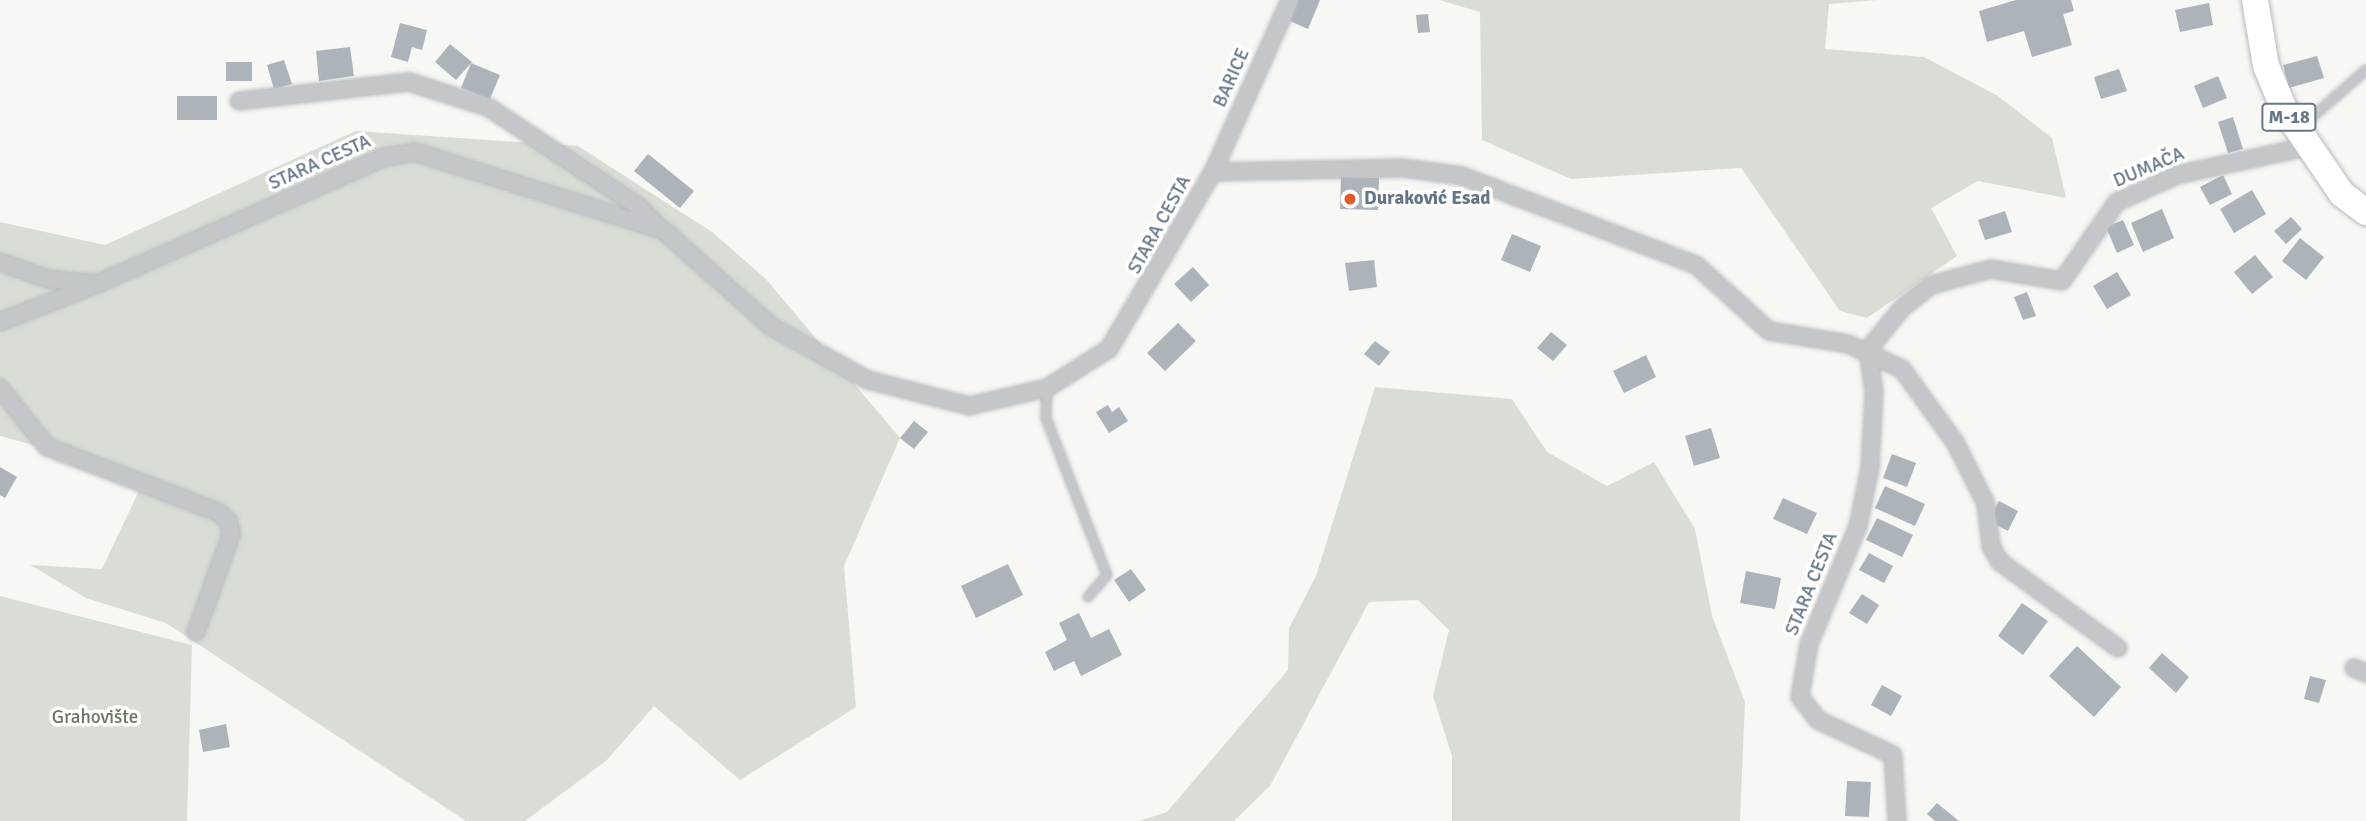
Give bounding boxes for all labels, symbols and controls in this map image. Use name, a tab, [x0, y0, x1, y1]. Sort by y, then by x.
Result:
street label: BARICE	[1209, 45, 1255, 111]
road number: M-18	[2261, 103, 2317, 132]
street label: STARA CESTA	[266, 130, 374, 196]
street label: DUMAČA	[2110, 143, 2188, 193]
street label: STARA CESTA	[1124, 172, 1196, 278]
place label: Duraković Esad	[1364, 188, 1490, 210]
marker: Duraković Esad	[1342, 191, 1358, 207]
street label: STARA CESTA	[1781, 529, 1843, 639]
park label: Grahovište	[52, 707, 138, 729]

